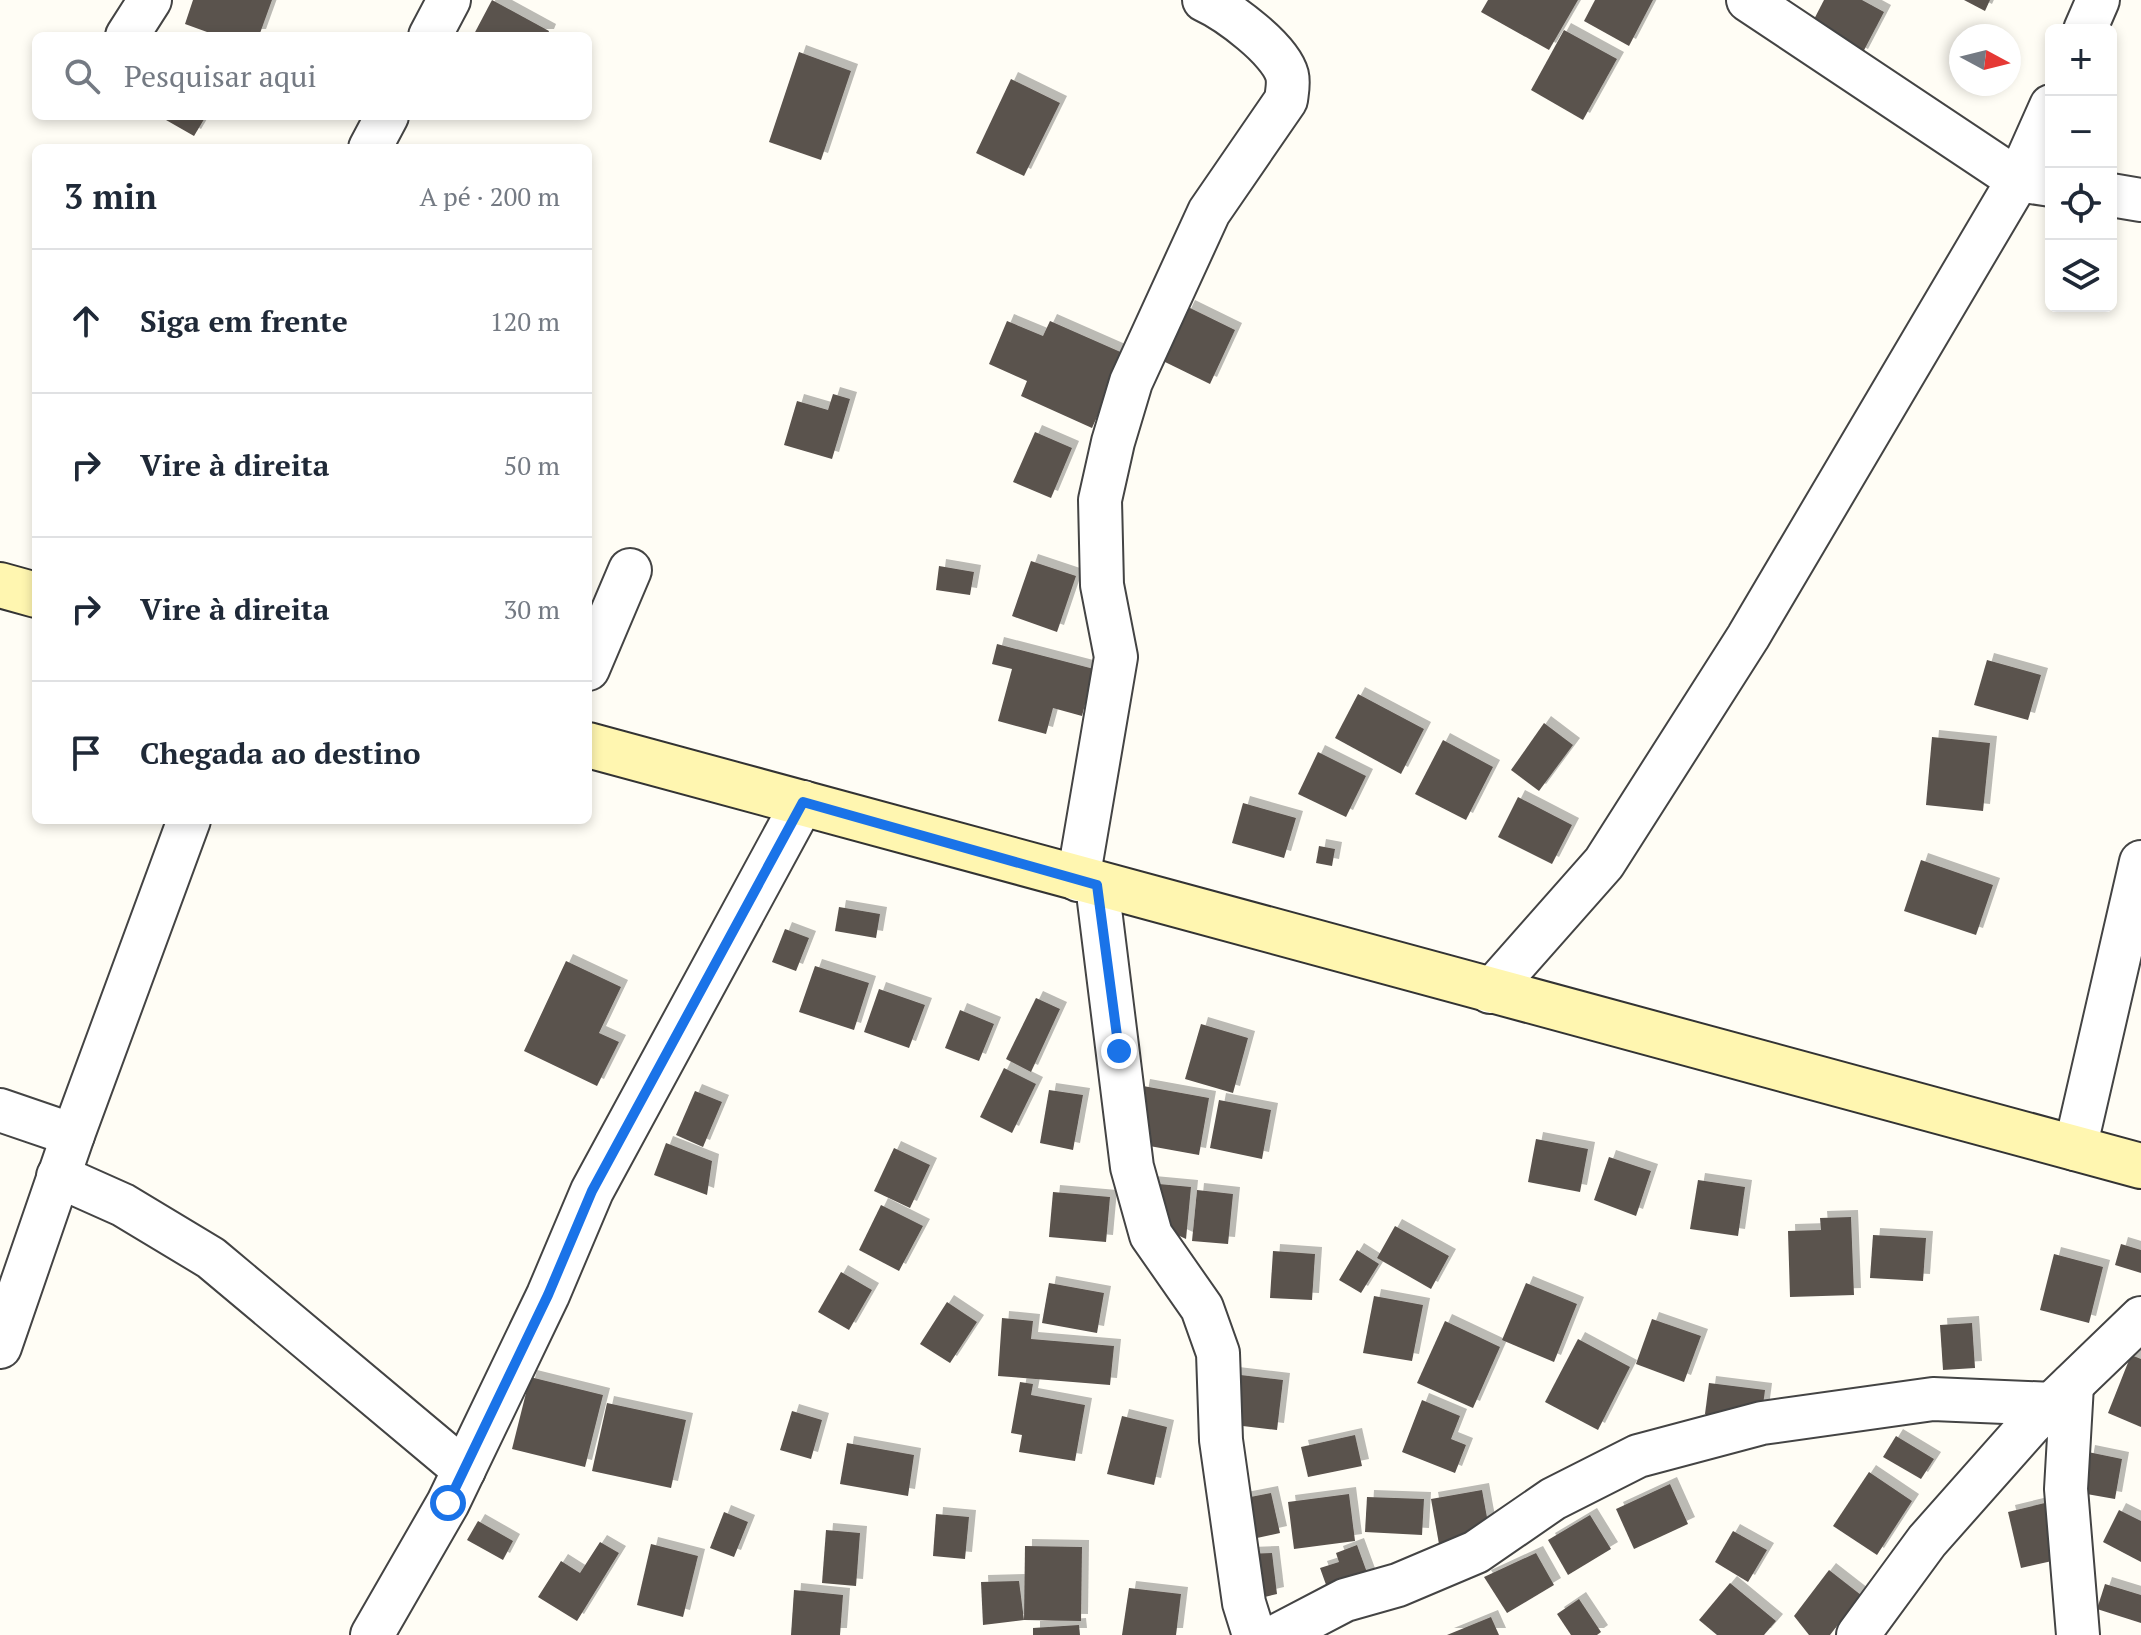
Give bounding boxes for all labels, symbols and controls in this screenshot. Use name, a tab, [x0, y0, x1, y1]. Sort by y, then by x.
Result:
north arrow	[1949, 24, 2021, 96]
map controls	[2045, 24, 2117, 312]
button: +	[2045, 24, 2117, 96]
search box	[32, 32, 592, 120]
icon: search	[60, 54, 104, 98]
text: Pesquisar aqui	[124, 56, 317, 96]
button: −	[2045, 96, 2117, 168]
button: locate	[2045, 168, 2117, 240]
text: 3 min	[64, 174, 157, 219]
text: A pé · 200 m	[419, 179, 560, 213]
button: layers	[2045, 240, 2117, 312]
icon: ahead	[64, 299, 108, 343]
text: Siga em frente	[140, 301, 348, 341]
text: 120 m	[490, 304, 560, 338]
icon: right	[64, 443, 108, 487]
text: Vire à direita	[140, 445, 330, 485]
text: 50 m	[504, 448, 560, 482]
icon: right	[64, 587, 108, 631]
text: Vire à direita	[140, 589, 330, 629]
text: 30 m	[504, 592, 560, 626]
icon: arrive	[64, 731, 108, 775]
text: Chegada ao destino	[140, 733, 421, 773]
route end	[1101, 1033, 1137, 1069]
route start	[430, 1485, 466, 1521]

